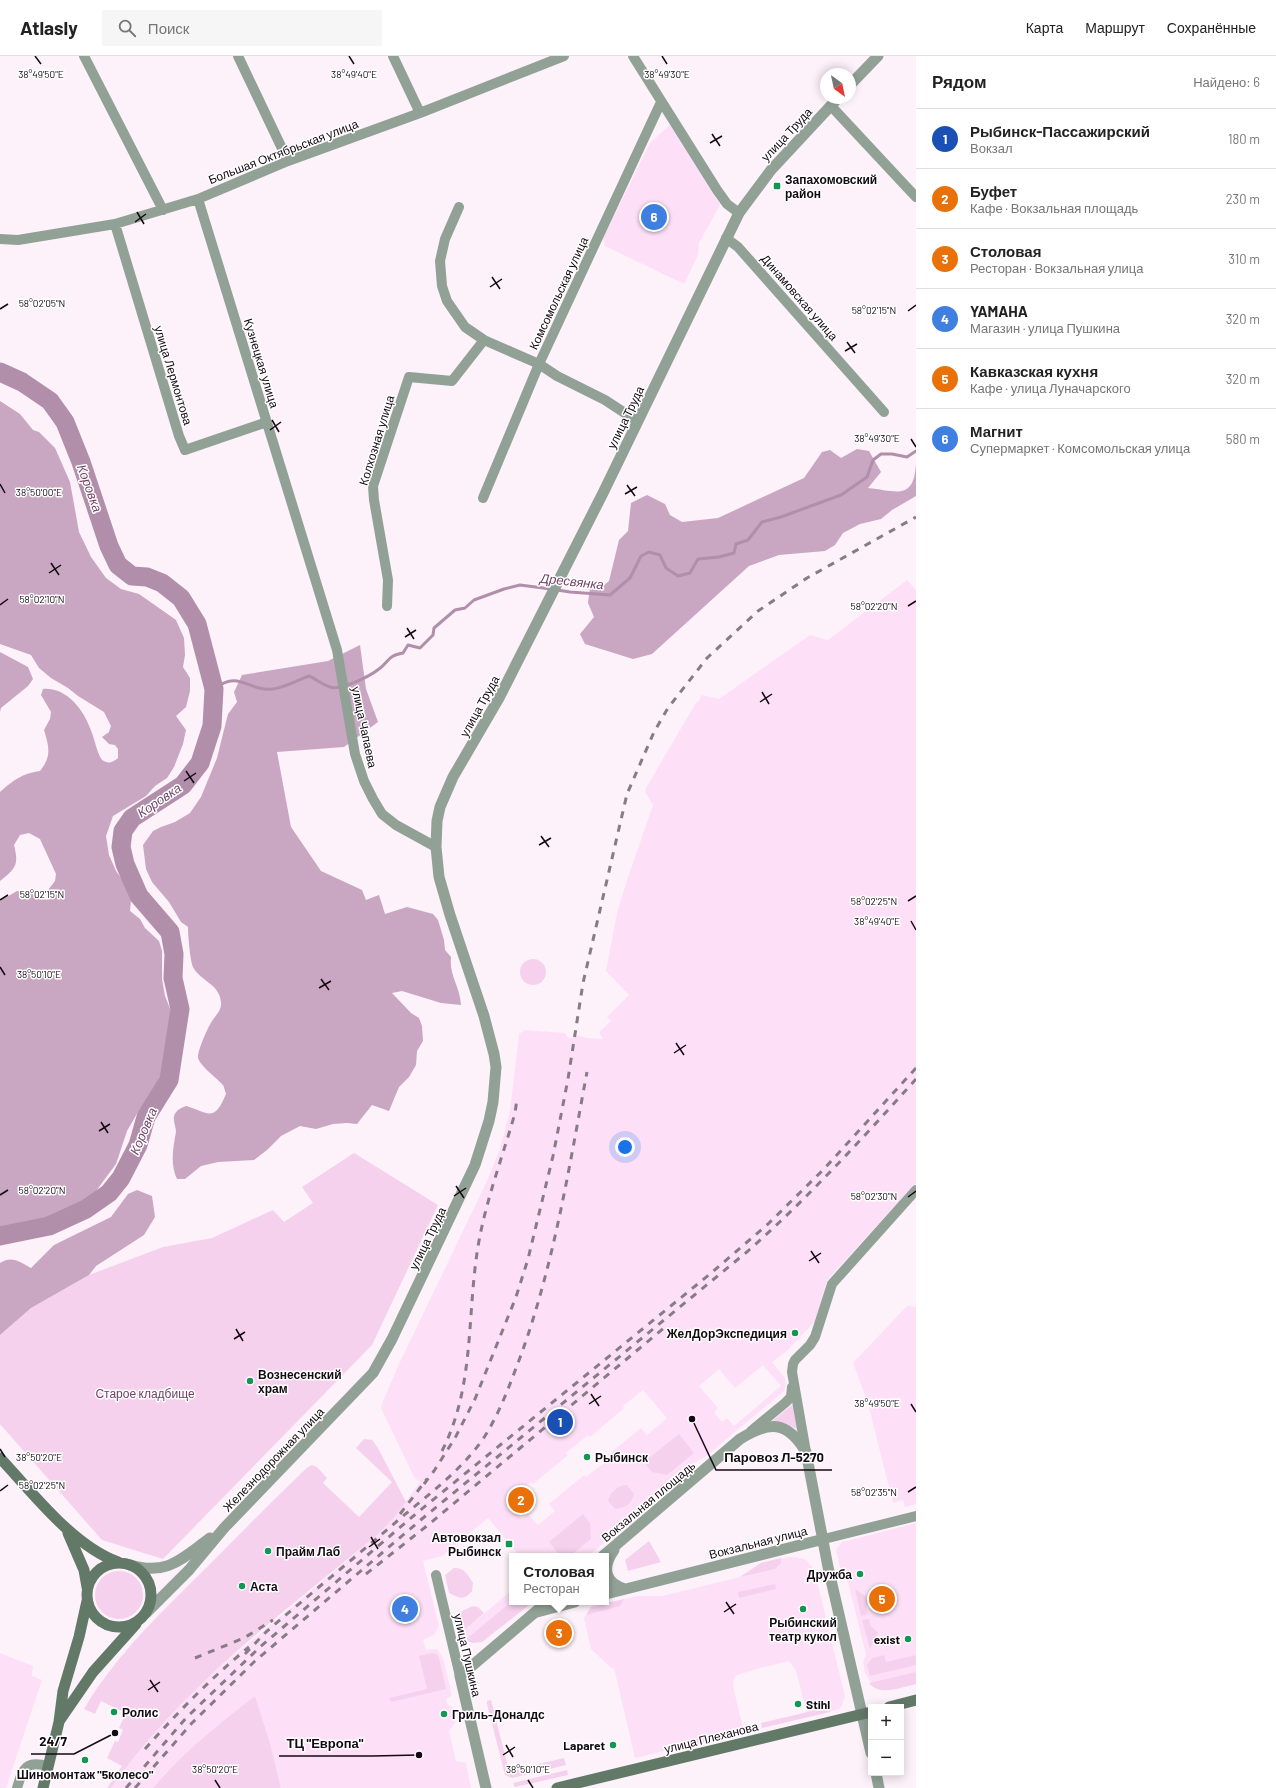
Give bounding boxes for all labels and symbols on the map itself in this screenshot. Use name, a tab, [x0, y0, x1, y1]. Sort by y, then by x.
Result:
text: 38°49'50"E	[18, 68, 64, 80]
text: 38°49'40"E	[331, 68, 377, 80]
text: 38°49'30"E	[644, 68, 690, 80]
north arrow	[820, 68, 856, 104]
street label: улица Труда	[758, 104, 815, 164]
street label: Большая Октябрьская улица	[206, 116, 361, 187]
place label: Запахомовский район	[785, 172, 877, 201]
marker: Запахомовский район	[772, 181, 782, 191]
pin: 6	[641, 202, 667, 232]
street label: Комсомольская улица	[526, 234, 591, 352]
street label: Динамовская улица	[758, 251, 841, 344]
text: 58°02'05"N	[19, 297, 65, 309]
text: 58°02'15"N	[852, 304, 896, 316]
street label: Кузнецкая улица	[241, 317, 282, 410]
street label: улица Лермонтова	[151, 324, 196, 427]
street label: улица Труда	[604, 383, 647, 451]
street label: Колхозная улица	[356, 393, 397, 487]
text: 38°49'30"E	[854, 432, 900, 444]
water label: Коровка	[74, 462, 106, 514]
text: 38°50'00"E	[16, 486, 62, 498]
water label: Дресвянка	[537, 569, 605, 592]
text: 58°02'10"N	[19, 593, 65, 605]
text: 58°02'20"N	[851, 600, 897, 612]
street label: улица Труда	[456, 673, 503, 740]
street label: улица Чапаева	[349, 685, 381, 769]
water label: Коровка	[134, 780, 184, 820]
text: 58°02'15"N	[20, 888, 64, 900]
text: 58°02'25"N	[851, 895, 897, 907]
text: 38°49'40"E	[854, 915, 900, 927]
text: 38°50'10"E	[17, 968, 61, 980]
water label: Коровка	[126, 1105, 160, 1157]
your location	[615, 1137, 635, 1157]
text: 58°02'20"N	[19, 1184, 65, 1196]
text: 58°02'30"N	[851, 1190, 897, 1202]
street label: улица Труда	[406, 1204, 449, 1272]
place label: ЖелДорЭкспедиция	[666, 1326, 787, 1341]
marker: ЖелДорЭкспедиция	[790, 1328, 800, 1338]
place label: Вознесенский храм	[258, 1367, 342, 1396]
marker: Вознесенский храм	[245, 1376, 255, 1386]
park label: Старое кладбище	[95, 1386, 195, 1401]
text: 38°49'50"E	[854, 1397, 900, 1409]
street label: Железнодорожная улица	[220, 1404, 327, 1515]
pin: 1	[547, 1407, 573, 1437]
callout: Паровоз Л-5270	[716, 1445, 832, 1470]
text: Паровоз Л-5270	[724, 1449, 824, 1465]
place label: Рыбинск	[595, 1450, 649, 1464]
text: 38°50'20"E	[16, 1451, 62, 1463]
marker: Рыбинск	[582, 1452, 592, 1462]
street label: Вокзальная площадь	[598, 1458, 698, 1545]
text: 58°02'25"N	[19, 1479, 65, 1491]
pin: 2	[508, 1485, 534, 1515]
text: 58°02'35"N	[851, 1486, 897, 1498]
street label: Вокзальная улица	[707, 1523, 809, 1562]
place label: Автовокзал Рыбинск	[431, 1530, 502, 1558]
marker: Автовокзал Рыбинск	[504, 1539, 514, 1549]
place label: Прайм Лаб	[276, 1544, 340, 1559]
marker: Прайм Лаб	[263, 1546, 273, 1556]
place label: Дружба	[807, 1567, 852, 1582]
marker: Дружба	[855, 1569, 865, 1579]
place label: Аста	[250, 1579, 278, 1593]
marker: Аста	[237, 1581, 247, 1591]
pin: 5	[869, 1584, 895, 1614]
pin: 4	[392, 1594, 418, 1624]
marker: Рыбинский театр кукол	[798, 1604, 808, 1614]
street label: улица Пушкина	[451, 1612, 484, 1698]
place label: Рыбинский театр кукол	[769, 1615, 837, 1644]
pin: 3	[546, 1618, 572, 1648]
place label: exist	[874, 1632, 900, 1646]
marker: exist	[903, 1634, 913, 1644]
place label: Stihl	[806, 1697, 830, 1711]
marker: Stihl	[793, 1699, 803, 1709]
place label: Ролис	[122, 1705, 159, 1719]
marker: Ролис	[109, 1707, 119, 1717]
place label: Гриль-Доналдс	[452, 1707, 545, 1722]
marker: Гриль-Доналдс	[439, 1709, 449, 1719]
street label: улица Плеханова	[663, 1718, 760, 1756]
callout: 24/7	[31, 1729, 74, 1754]
callout: ТЦ "Европа"	[279, 1731, 372, 1756]
text: 24/7	[39, 1733, 67, 1749]
text: ТЦ "Европа"	[287, 1735, 364, 1751]
place label: Laparet	[563, 1738, 605, 1752]
marker: Laparet	[608, 1740, 618, 1750]
marker: Шиномонтаж "5колесо"	[80, 1755, 90, 1765]
text: 38°50'20"E	[192, 1763, 238, 1775]
text: 38°50'10"E	[506, 1763, 550, 1775]
place label: Шиномонтаж "5колесо"	[17, 1767, 154, 1781]

